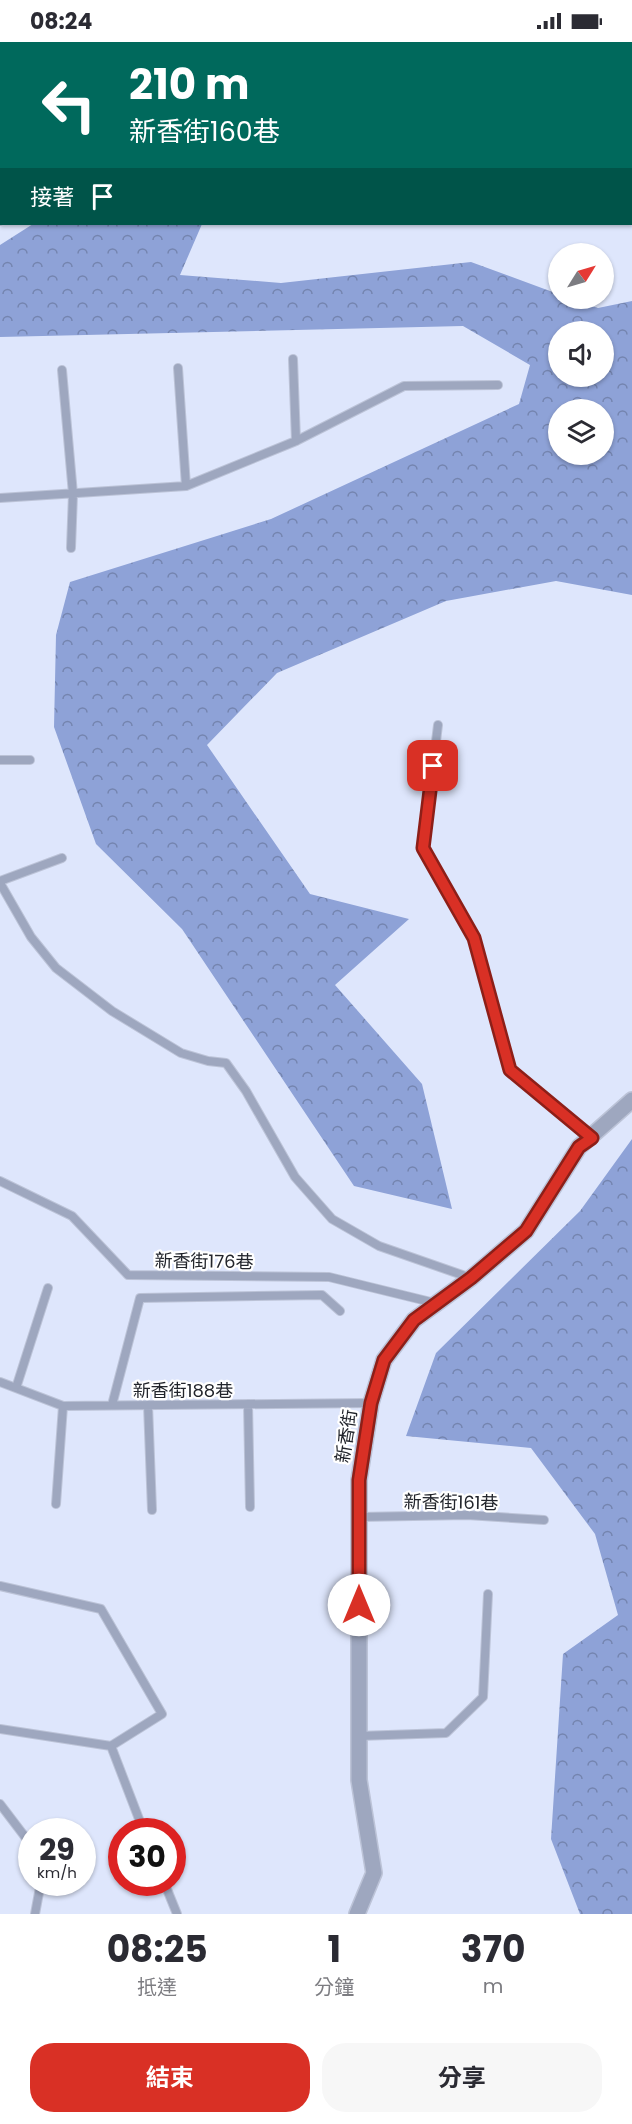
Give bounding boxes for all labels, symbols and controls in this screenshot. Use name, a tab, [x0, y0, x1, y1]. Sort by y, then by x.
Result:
text: 08:24	[30, 6, 92, 37]
text: 210 m	[129, 55, 250, 114]
icon: left	[30, 66, 108, 144]
text: 新香街160巷	[129, 113, 280, 150]
icon: arrive	[86, 180, 119, 213]
text: 接著	[30, 182, 74, 213]
north arrow	[548, 243, 614, 309]
map controls	[548, 243, 614, 465]
button: sound	[548, 321, 614, 387]
button: layers	[548, 399, 614, 465]
pin	[407, 740, 458, 791]
icon: arrive	[416, 749, 449, 782]
street label: 新香街176巷	[154, 1248, 254, 1274]
street label: 新香街188巷	[133, 1378, 233, 1403]
street label: 新香街	[329, 1407, 363, 1465]
street label: 新香街161巷	[403, 1489, 499, 1515]
position arrow	[327, 1573, 391, 1637]
speed limit sign: 30	[108, 1818, 186, 1896]
text: 29	[39, 1828, 75, 1871]
text: km/h	[37, 1862, 77, 1883]
text: 08:25	[107, 1924, 208, 1975]
text: 1	[327, 1924, 341, 1975]
text: 370	[461, 1924, 525, 1975]
text: m	[483, 1972, 503, 2000]
text: 抵達	[137, 1973, 177, 2001]
text: 分鐘	[314, 1973, 354, 2001]
button: 結束	[30, 2043, 310, 2112]
button: 分享	[322, 2043, 602, 2112]

